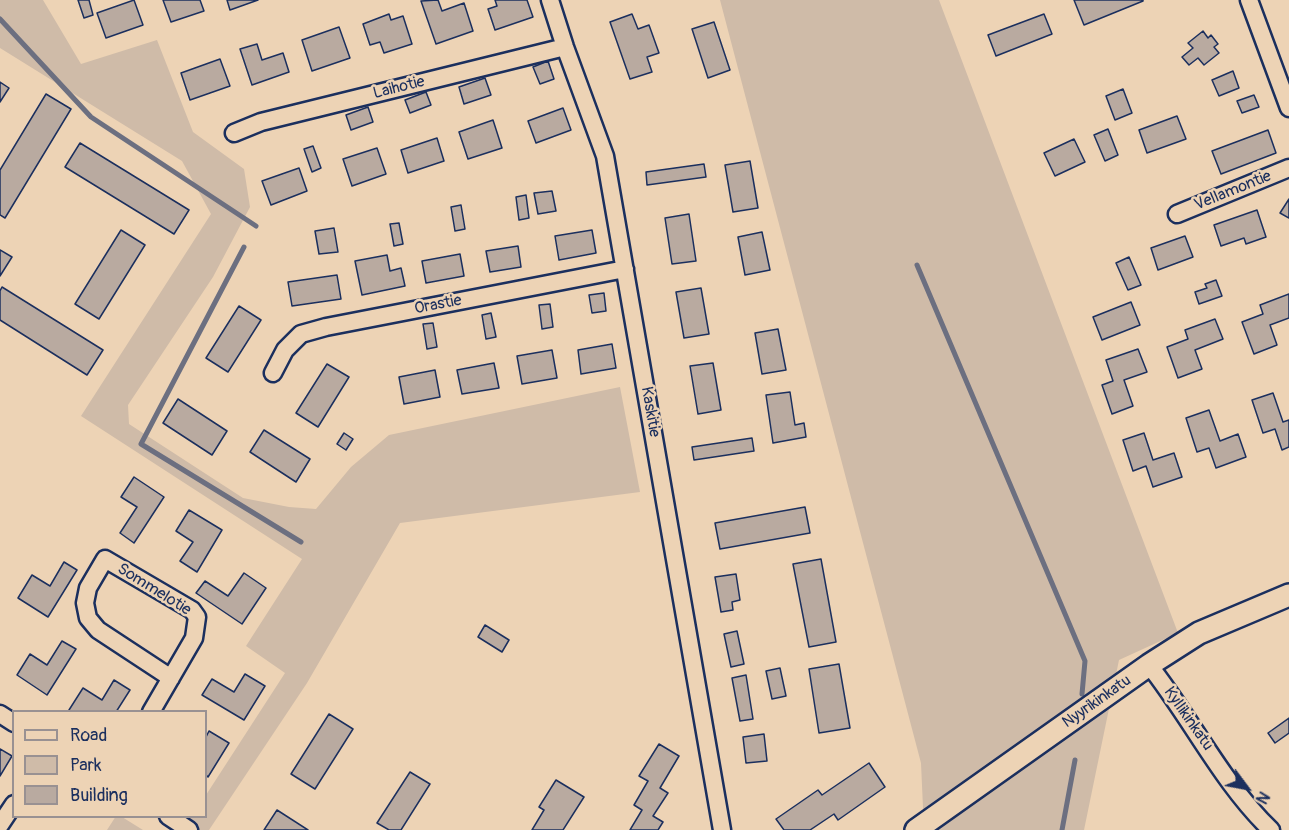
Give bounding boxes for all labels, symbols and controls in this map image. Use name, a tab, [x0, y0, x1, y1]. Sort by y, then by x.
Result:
street label: Laihotie	[371, 72, 427, 104]
street label: Vellamontie	[1192, 167, 1274, 215]
street label: Orastie	[413, 291, 463, 319]
street label: Kaskitie	[636, 385, 664, 439]
street label: Sommelotie	[114, 560, 194, 620]
street label: Nyyrikinkatu	[1059, 671, 1135, 733]
street label: Kyllikinkatu	[1159, 683, 1217, 755]
legend	[12, 710, 207, 818]
text: Road	[70, 724, 107, 747]
text: Park	[70, 754, 102, 777]
north arrow	[1217, 758, 1277, 818]
text: Building	[70, 784, 128, 807]
text: N	[1251, 788, 1274, 807]

